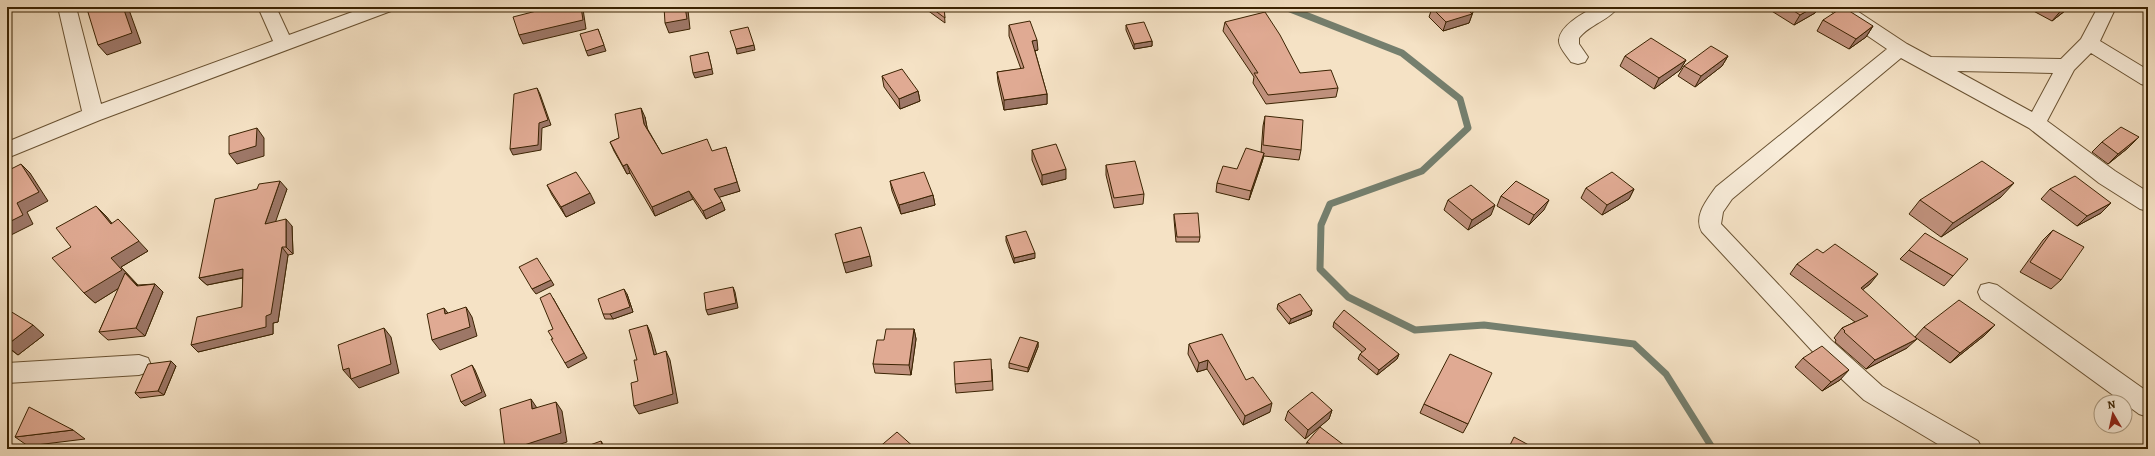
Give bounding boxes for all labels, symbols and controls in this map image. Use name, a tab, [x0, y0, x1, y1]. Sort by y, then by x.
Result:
north arrow	[2093, 394, 2133, 434]
text: N	[2106, 397, 2117, 413]

